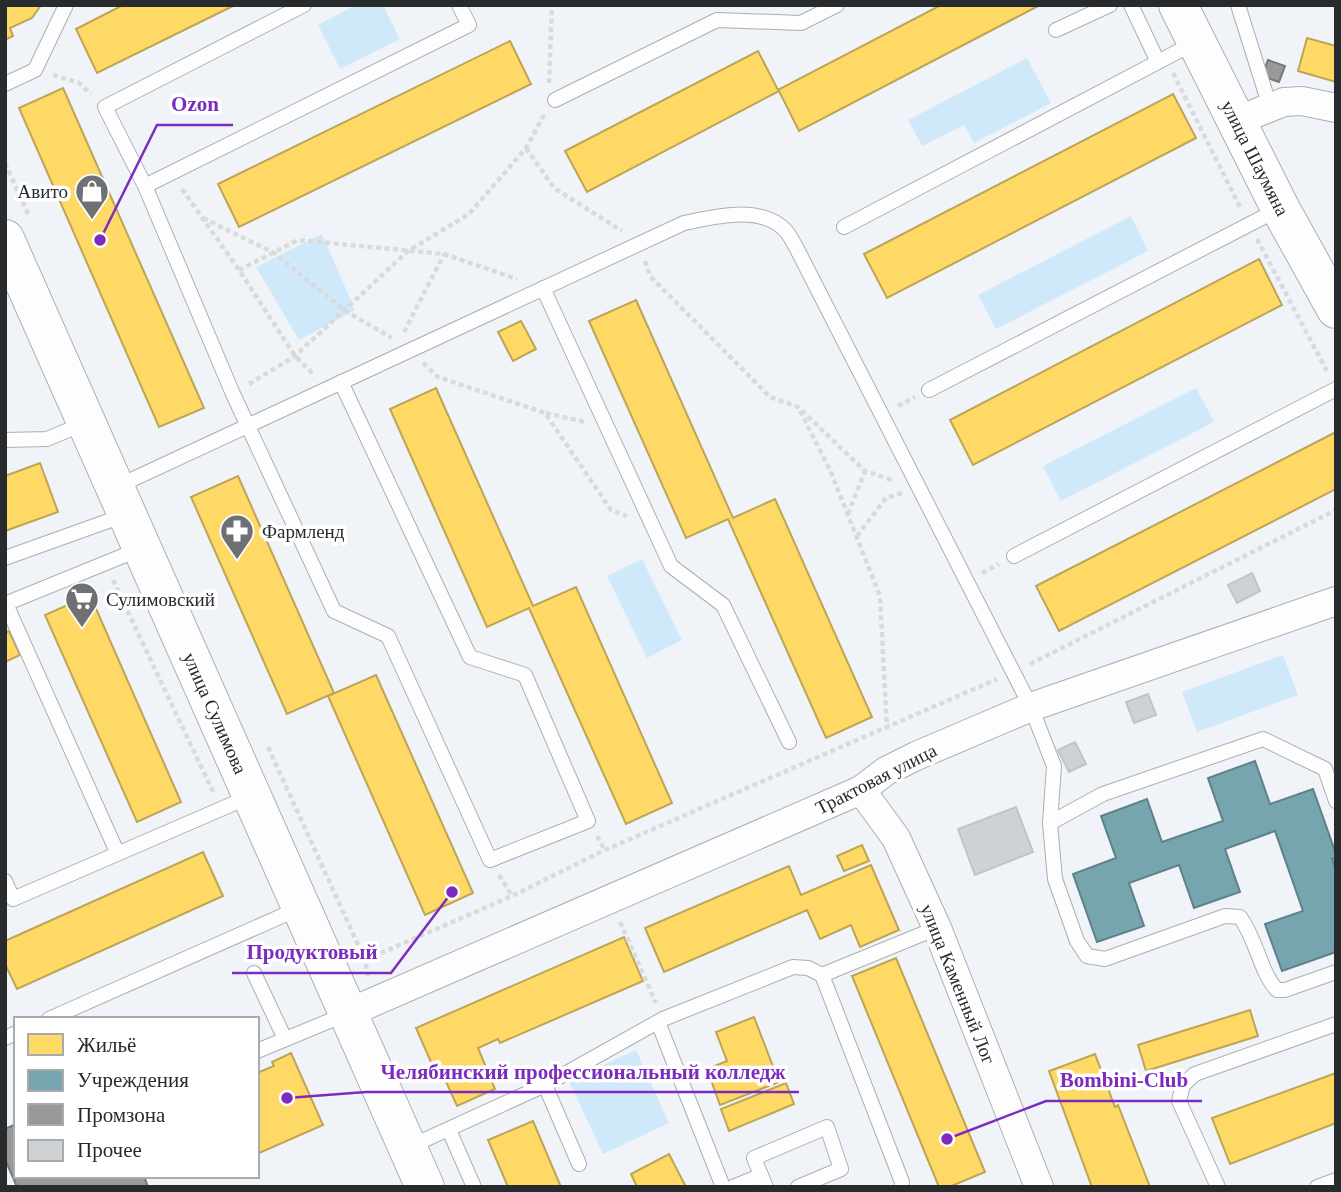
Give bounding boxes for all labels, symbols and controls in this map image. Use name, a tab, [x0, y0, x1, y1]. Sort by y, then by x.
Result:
callout: Ozon	[157, 83, 233, 125]
text: Ozon	[171, 92, 219, 116]
street label: улица Шаумяна	[1217, 97, 1293, 220]
shop icon: Авито	[73, 172, 111, 221]
place label: Авито	[18, 181, 68, 202]
pharmacy icon: Фармленд	[218, 512, 256, 561]
place label: Фармленд	[262, 521, 345, 542]
supermarket icon: Сулимовский	[63, 580, 101, 629]
place label: Сулимовский	[106, 589, 215, 610]
street label: улица Сулимова	[179, 649, 251, 778]
street label: Трактовая улица	[812, 739, 940, 819]
street label: улица Каменный Лог	[916, 901, 1000, 1067]
callout: Продуктовый	[232, 931, 391, 973]
text: Продуктовый	[247, 940, 377, 964]
legend	[14, 1017, 259, 1178]
text: Жильё	[77, 1033, 136, 1057]
callout: Челябинский профессиональный колледж	[366, 1050, 799, 1092]
callout: Bombini-Club	[1046, 1059, 1202, 1101]
text: Челябинский профессиональный колледж	[380, 1060, 786, 1084]
text: Учреждения	[77, 1068, 189, 1092]
text: Bombini-Club	[1060, 1068, 1188, 1092]
text: Промзона	[77, 1103, 166, 1127]
text: Прочее	[77, 1138, 142, 1162]

